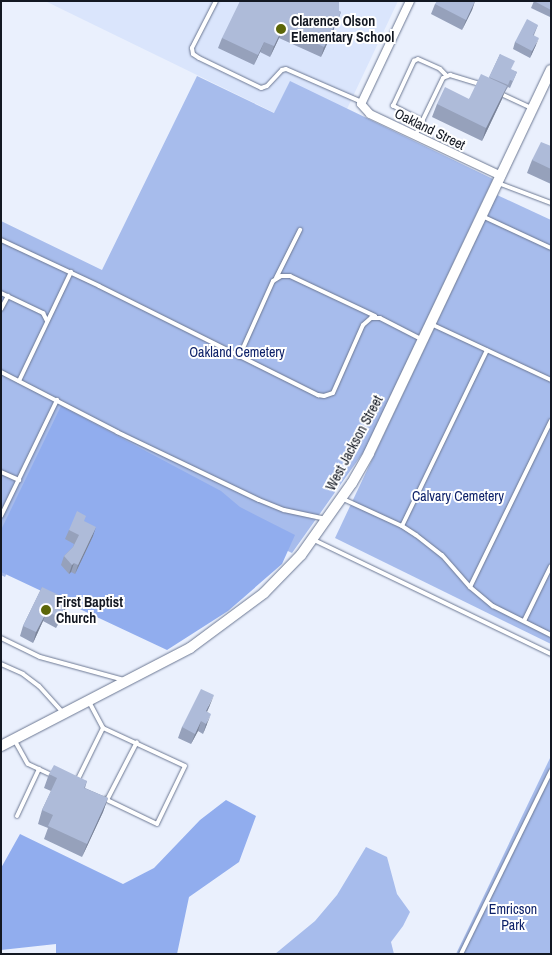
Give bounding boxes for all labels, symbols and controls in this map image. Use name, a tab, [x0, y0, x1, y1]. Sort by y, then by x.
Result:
place label: Clarence Olson Elementary School	[291, 13, 394, 46]
marker: Clarence Olson Elementary School	[275, 23, 287, 35]
street label: Oakland Street	[392, 105, 468, 153]
park label: Oakland Cemetery	[189, 344, 285, 360]
street label: West Jackson Street	[322, 393, 386, 493]
park label: Calvary Cemetery	[412, 488, 504, 504]
place label: First Baptist Church	[56, 594, 123, 626]
marker: First Baptist Church	[40, 604, 52, 616]
park label: Emricson Park	[489, 901, 537, 934]

